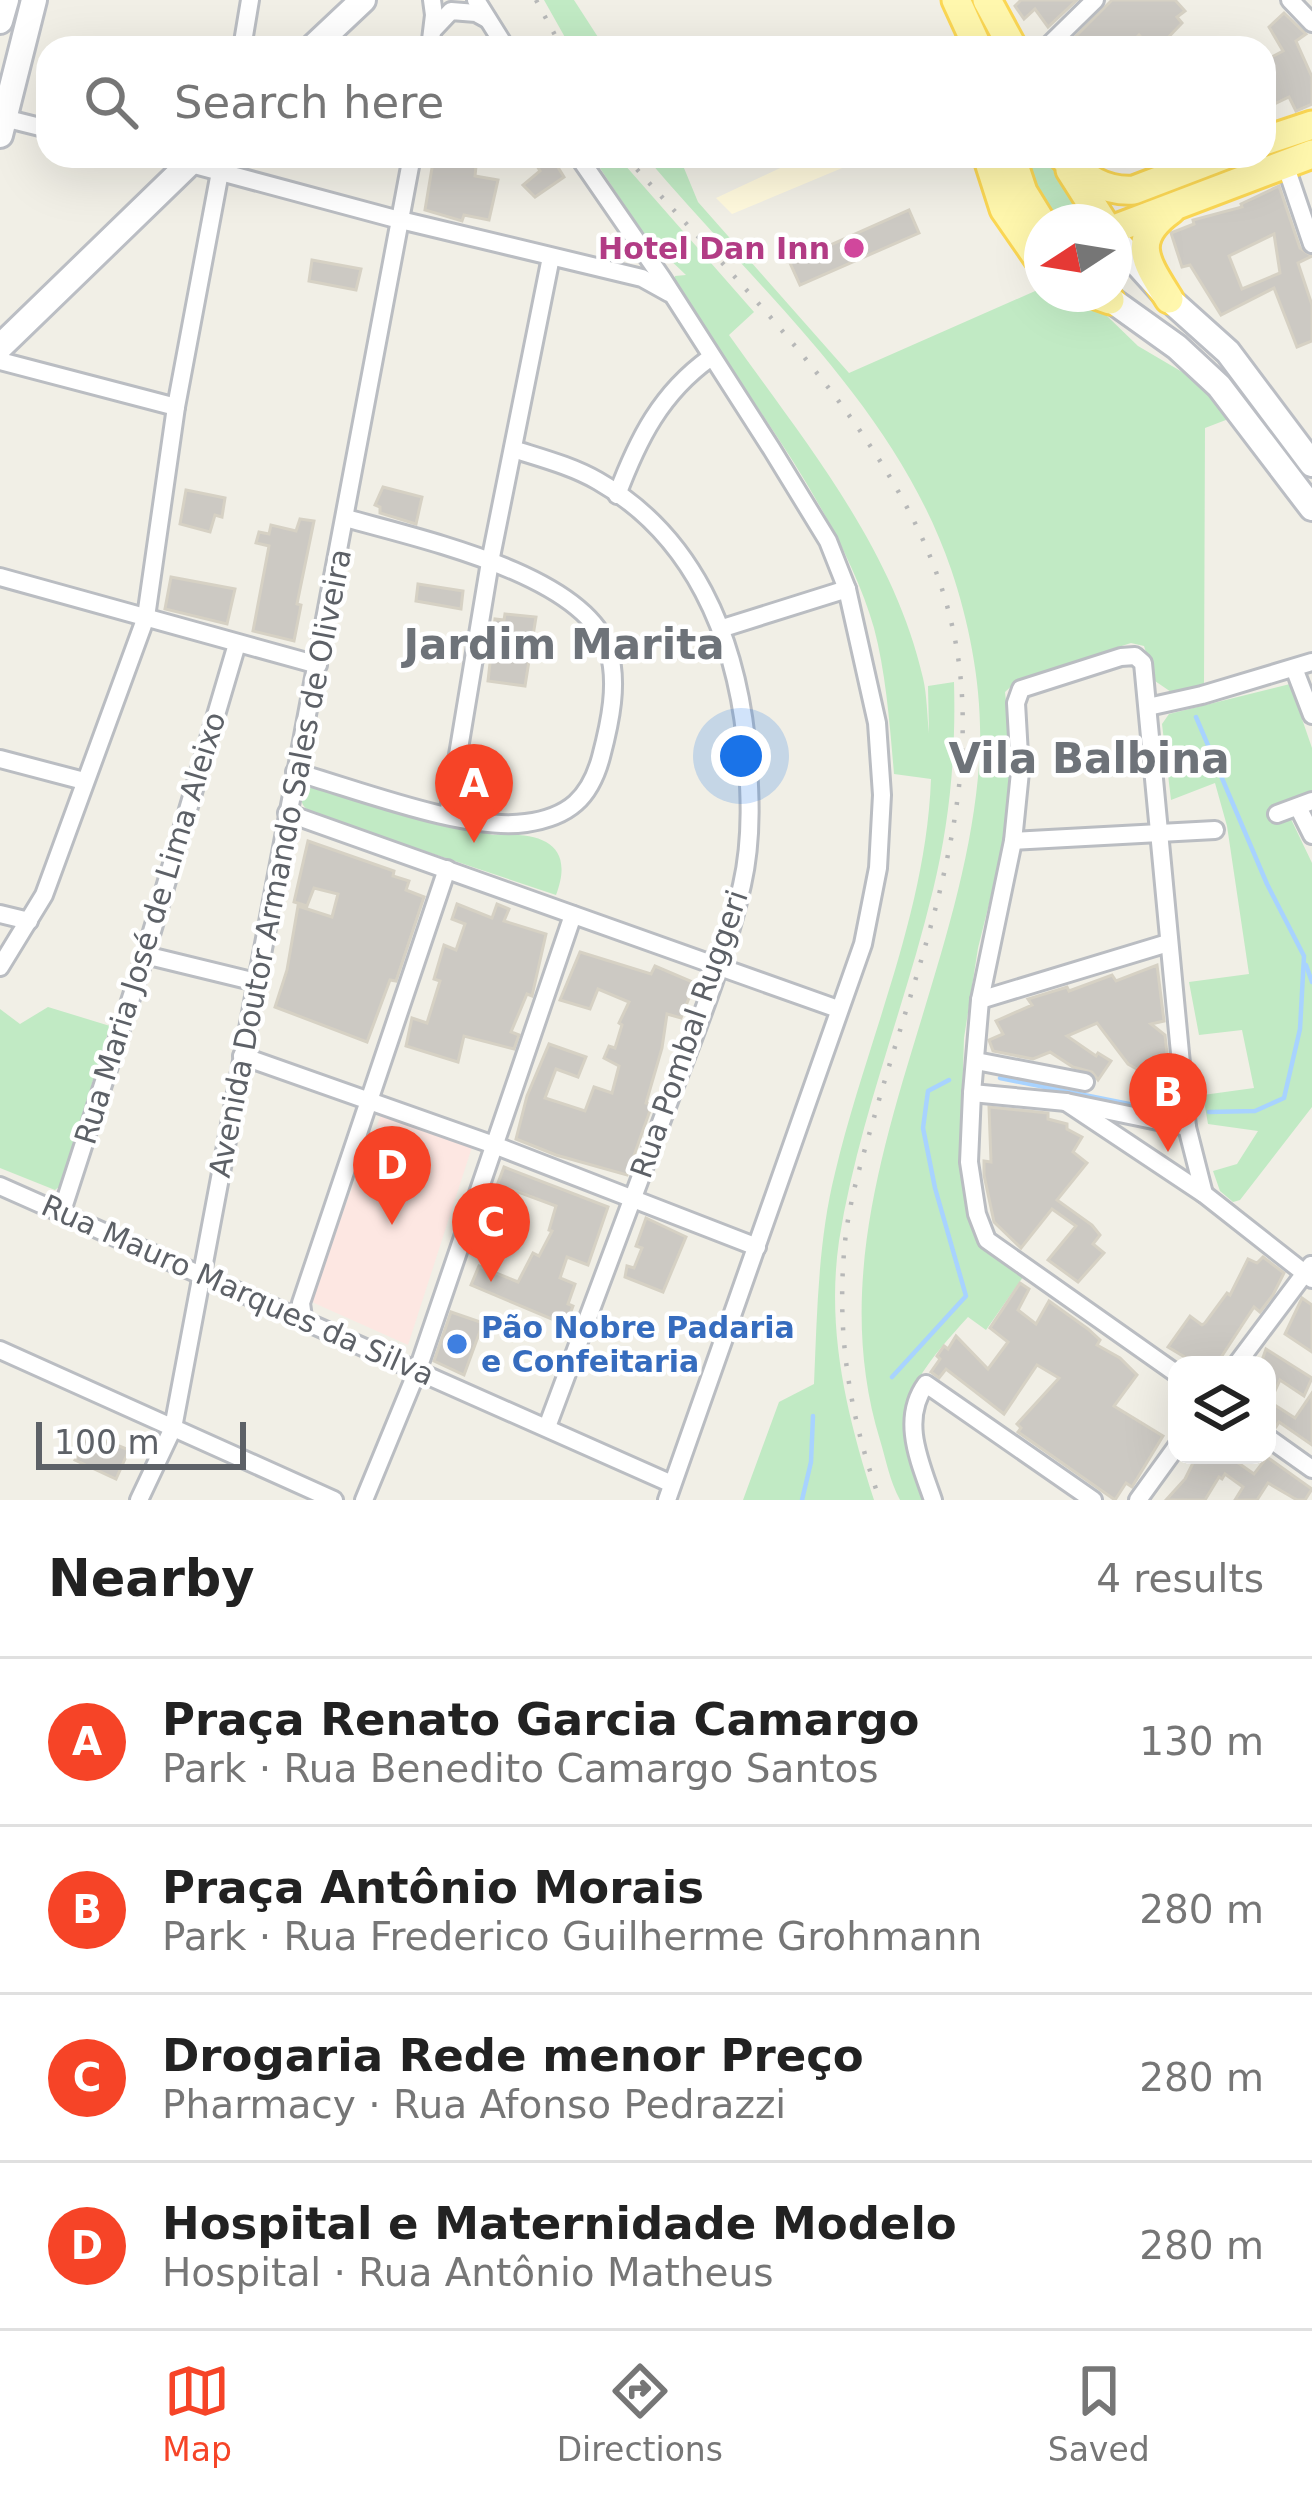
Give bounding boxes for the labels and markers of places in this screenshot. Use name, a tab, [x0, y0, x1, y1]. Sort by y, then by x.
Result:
place label: Hotel Dan Inn	[598, 231, 830, 266]
marker: Hotel Dan Inn	[841, 235, 867, 261]
pin: A	[435, 744, 513, 843]
pin: B	[1129, 1053, 1207, 1152]
pin: D	[353, 1126, 431, 1225]
pin: C	[452, 1183, 530, 1282]
place label: Pão Nobre Padaria e Confeitaria	[481, 1310, 795, 1379]
marker: Pão Nobre Padaria e Confeitaria	[444, 1331, 470, 1357]

